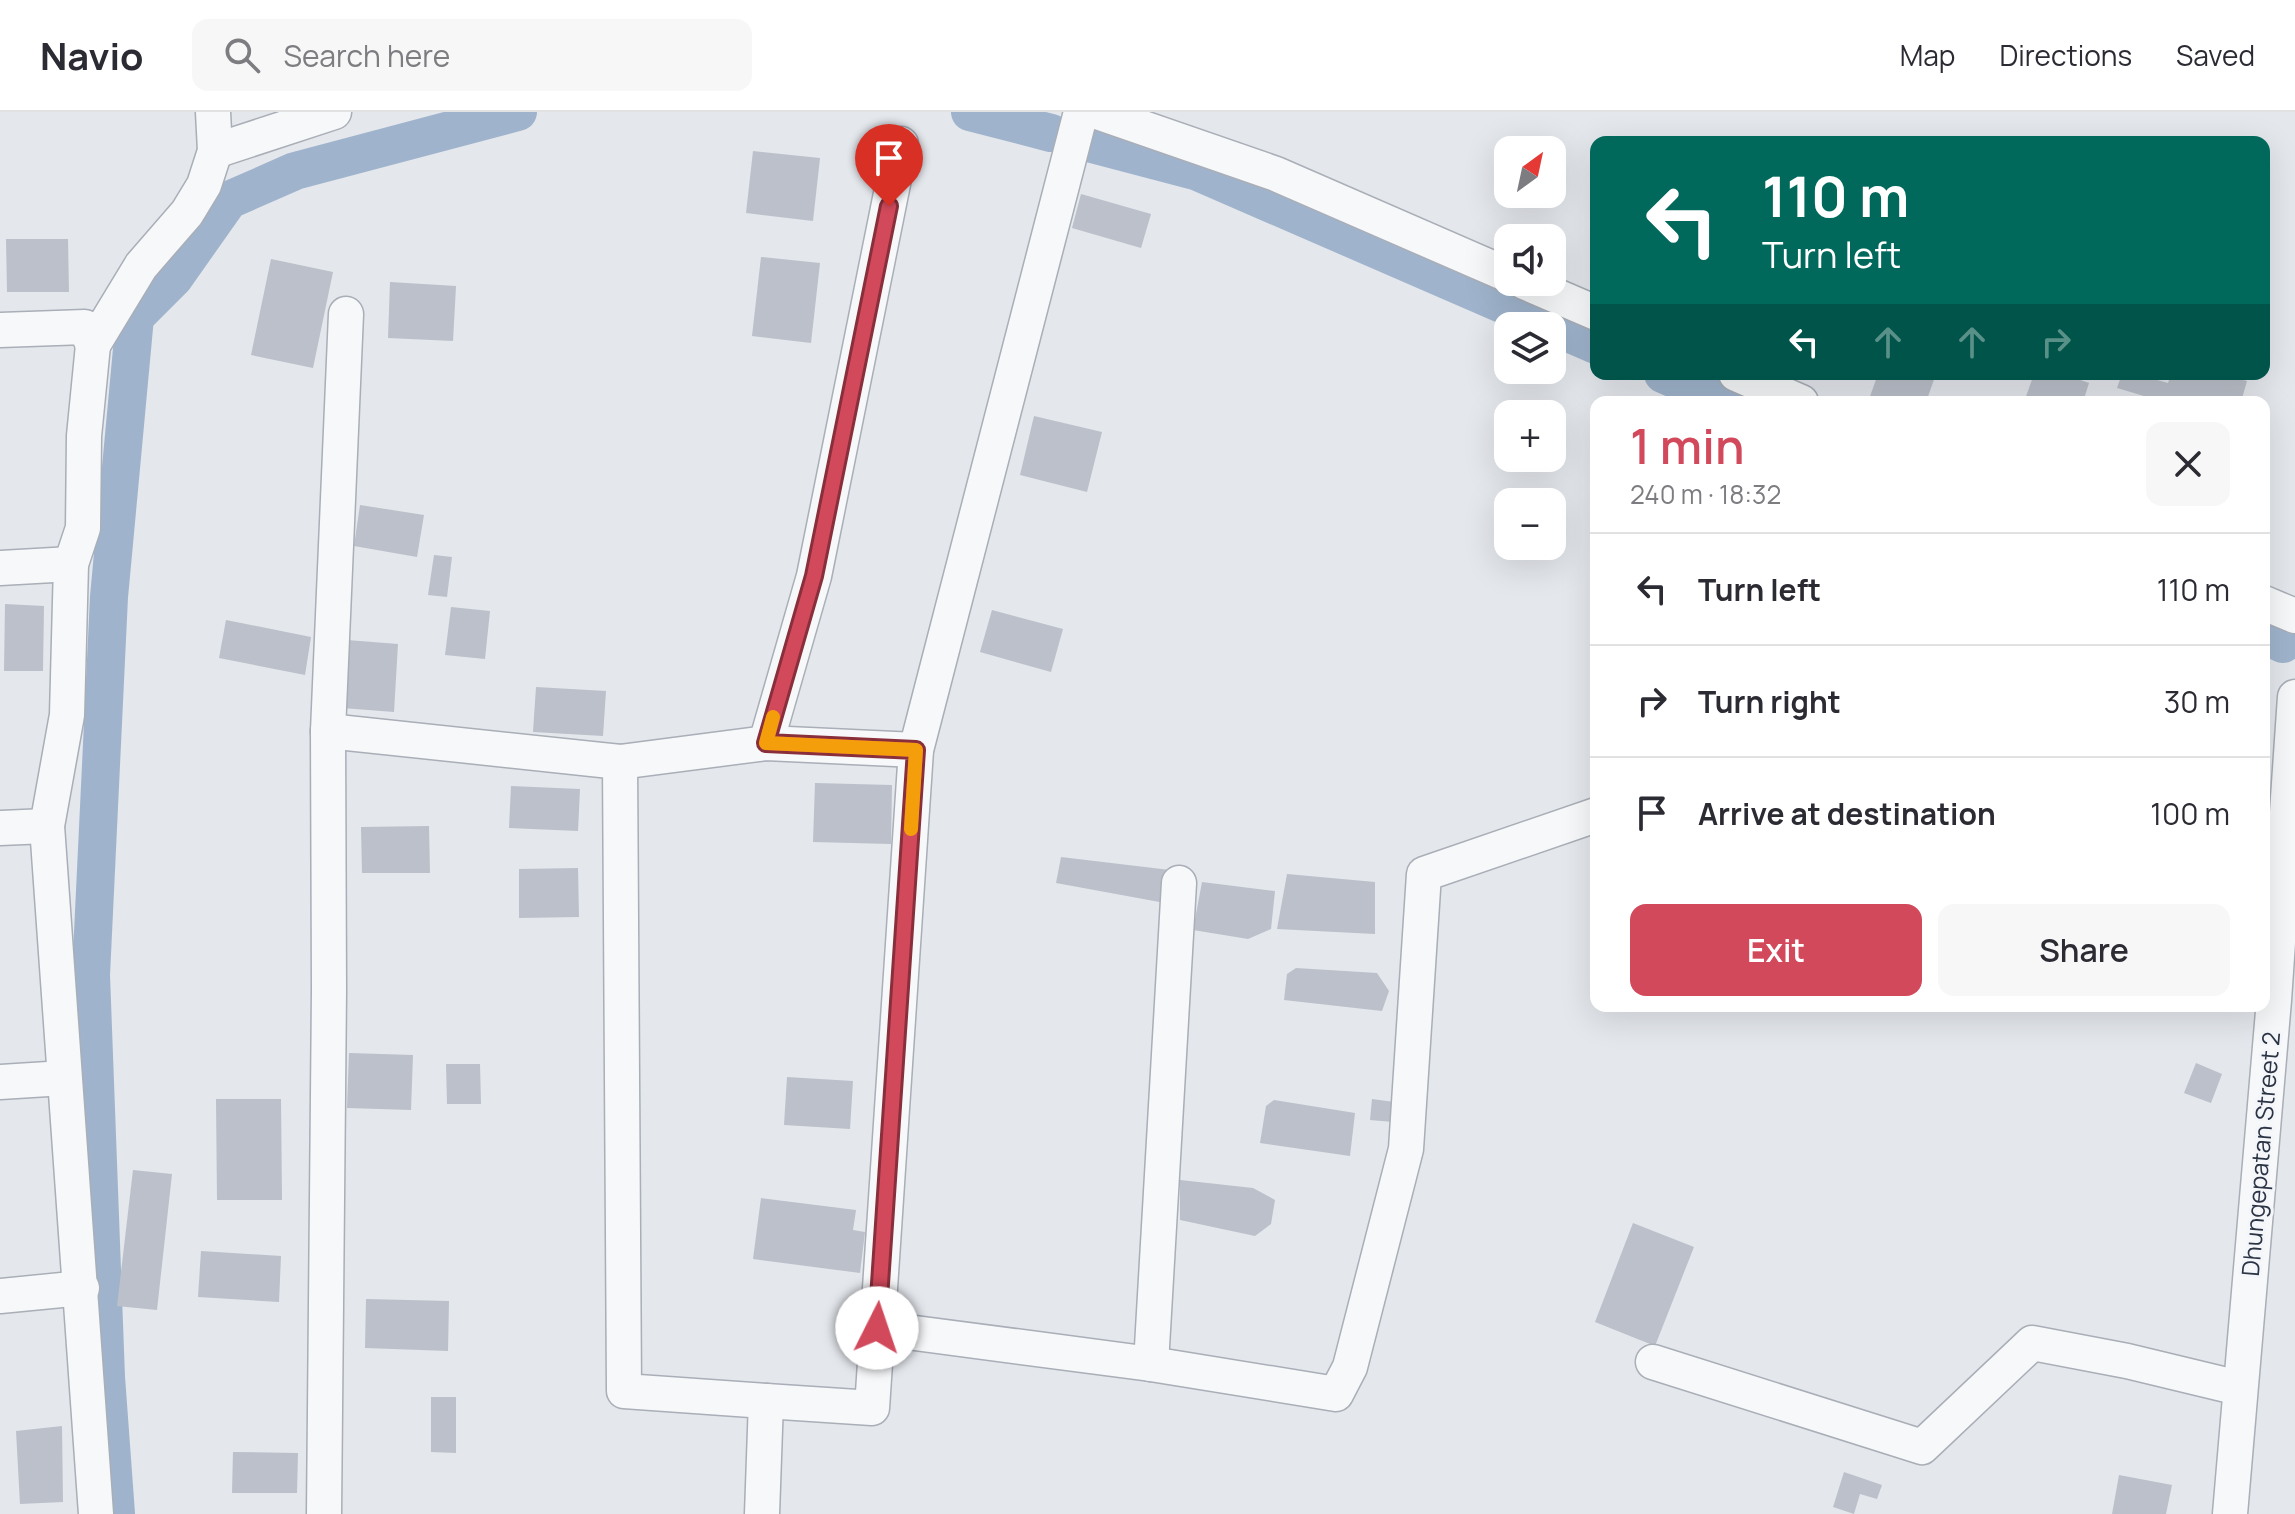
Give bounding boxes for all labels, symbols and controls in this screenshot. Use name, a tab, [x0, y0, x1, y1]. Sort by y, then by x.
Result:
search box	[192, 19, 752, 91]
text: Navio	[40, 29, 144, 81]
icon: search	[220, 33, 264, 77]
text: Search here	[284, 35, 450, 76]
text: Map	[1900, 36, 1955, 74]
text: Directions	[1999, 36, 2132, 74]
text: Saved	[2176, 36, 2255, 74]
pin	[855, 124, 923, 206]
icon: arrive	[867, 136, 911, 180]
north arrow	[1494, 136, 1566, 208]
map controls	[1494, 136, 1566, 560]
text: 110 m	[1762, 157, 1909, 234]
icon: left	[1630, 168, 1734, 272]
button: sound	[1494, 224, 1566, 296]
text: Turn left	[1762, 230, 1901, 279]
button: layers	[1494, 312, 1566, 384]
icon: left	[1782, 320, 1826, 364]
icon: ahead	[1866, 320, 1910, 364]
icon: ahead	[1950, 320, 1994, 364]
icon: right	[2034, 320, 2078, 364]
button: +	[1494, 400, 1566, 472]
text: 1 min	[1630, 413, 1744, 478]
button: close	[2146, 422, 2230, 506]
text: 240 m · 18:32	[1630, 476, 1781, 512]
button: −	[1494, 488, 1566, 560]
icon: left	[1630, 567, 1674, 611]
text: Turn left	[1698, 569, 1821, 610]
text: 110 m	[2157, 569, 2230, 610]
icon: right	[1630, 679, 1674, 723]
text: Turn right	[1698, 681, 1841, 722]
text: 30 m	[2164, 681, 2230, 722]
icon: arrive	[1630, 791, 1674, 835]
text: Arrive at destination	[1698, 793, 1996, 834]
text: 100 m	[2150, 793, 2230, 834]
button: Exit	[1630, 904, 1922, 996]
button: Share	[1938, 904, 2230, 996]
street label: Dhungepatan Street 2	[2233, 1030, 2287, 1278]
position arrow	[835, 1286, 919, 1370]

